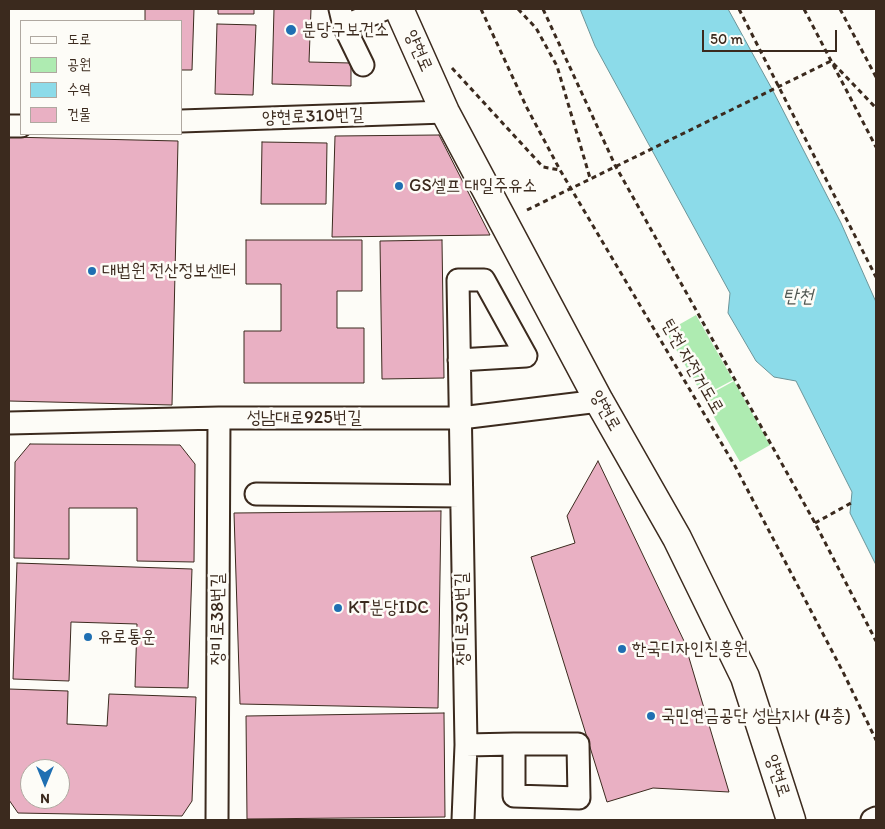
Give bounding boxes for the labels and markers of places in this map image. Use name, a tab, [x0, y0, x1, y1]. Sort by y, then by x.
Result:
place label: 분당구보건소	[302, 19, 389, 41]
marker: 분당구보건소	[284, 23, 298, 37]
place label: GS셀프 대일주유소	[409, 175, 537, 197]
marker: GS셀프 대일주유소	[393, 180, 405, 192]
place label: 대법원 전산정보센터	[102, 260, 236, 282]
marker: 대법원 전산정보센터	[86, 265, 98, 277]
place label: KT분당IDC	[348, 597, 429, 619]
marker: KT분당IDC	[332, 602, 344, 614]
place label: 유로통운	[98, 626, 156, 648]
marker: 유로통운	[82, 631, 94, 643]
place label: 한국디자인진흥원	[632, 638, 748, 660]
marker: 한국디자인진흥원	[616, 643, 628, 655]
place label: 국민연금공단 성남지사 (4층)	[661, 705, 851, 727]
marker: 국민연금공단 성남지사 (4층)	[645, 710, 657, 722]

